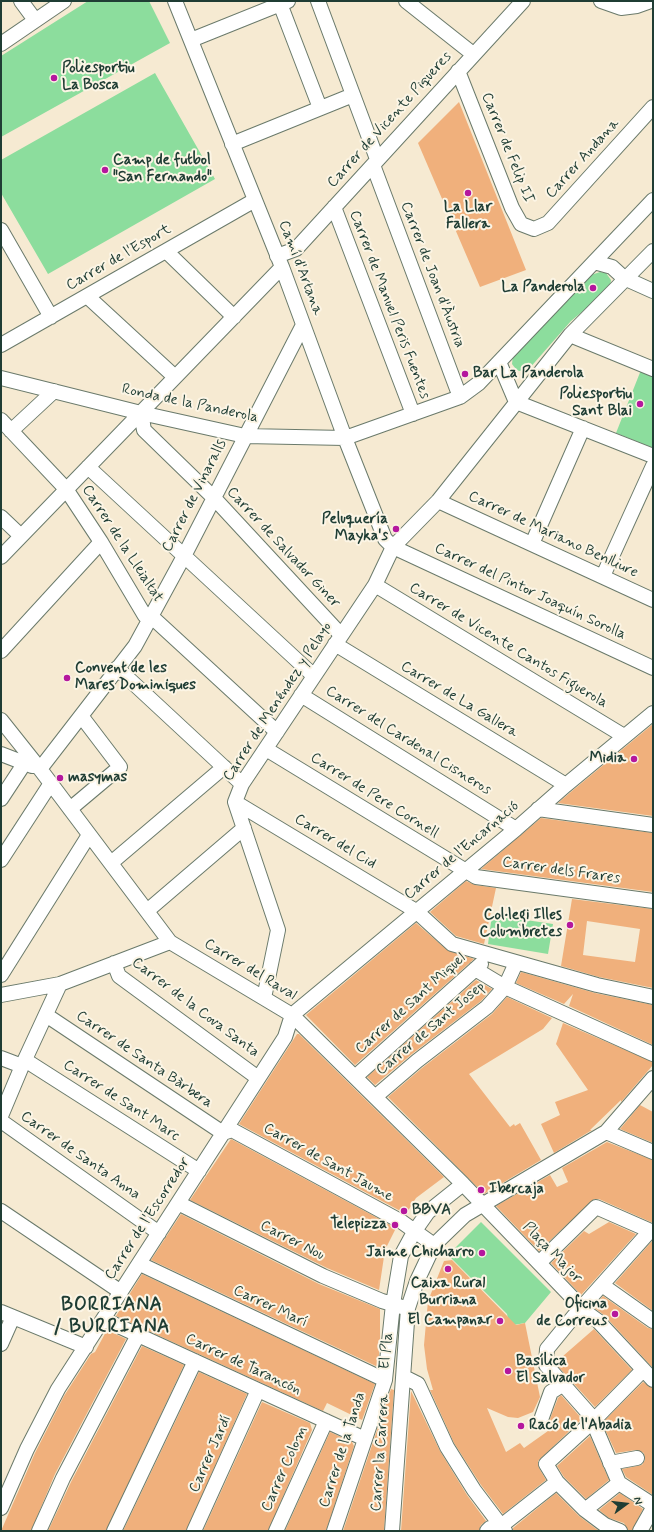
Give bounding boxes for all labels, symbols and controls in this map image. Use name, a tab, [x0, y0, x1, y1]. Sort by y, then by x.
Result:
street label: Carrer de Vicente Piqueres	[324, 48, 456, 192]
place label: Poliesportiu La Bosca	[62, 60, 134, 95]
marker: Poliesportiu La Bosca	[49, 73, 59, 83]
street label: Carrer de Felip II	[477, 90, 537, 206]
street label: Carrer Andana	[542, 115, 624, 203]
place label: Camp de futbol "San Fernando"	[113, 152, 212, 187]
marker: Camp de futbol "San Fernando"	[100, 165, 110, 175]
marker: La Llar Fallera	[463, 188, 473, 198]
place label: La Llar Fallera	[444, 199, 492, 234]
street label: Carrer de Joan d'Àustria	[396, 200, 468, 350]
street label: Carrer de Manuel Peris Fuentes	[345, 208, 433, 402]
street label: Camí d'Artana	[274, 218, 326, 318]
street label: Carrer de l'Esport	[63, 221, 175, 295]
place label: La Panderola	[501, 279, 585, 297]
marker: La Panderola	[588, 283, 598, 293]
place label: Bar La Panderola	[473, 365, 584, 383]
marker: Bar La Panderola	[460, 369, 470, 379]
street label: Ronda de la Panderola	[120, 381, 260, 427]
place label: Poliesportiu Sant Blai	[560, 386, 632, 421]
marker: Poliesportiu Sant Blai	[635, 399, 645, 409]
street label: Carrer de Vinaralls	[159, 437, 231, 555]
street label: Carrer de la Lleialtat	[77, 482, 167, 606]
street label: Carrer de Salvador Giner	[222, 484, 344, 612]
street label: Carrer de Mariano Benlliure	[465, 488, 641, 582]
place label: Peluquería Mayka's	[322, 511, 388, 546]
marker: Peluquería Mayka's	[391, 524, 401, 534]
street label: Carrer del Pintor Joaquín Sorolla	[431, 540, 629, 644]
street label: Carrer de Vicente Cantos Figuerola	[405, 579, 611, 713]
street label: Carrer de Menéndez y Pelayo	[220, 619, 336, 785]
street label: Carrer de La Gallera	[397, 658, 521, 742]
place label: Convent de les Mares Dominiques	[75, 660, 196, 695]
marker: Convent de les Mares Dominiques	[62, 673, 72, 683]
street label: Carrer del Cardenal Cisneros	[322, 682, 494, 800]
street label: Carrer de Pere Cornell	[307, 749, 441, 843]
place label: Midia	[589, 750, 626, 768]
marker: Midia	[629, 754, 639, 764]
place label: masymas	[68, 769, 127, 787]
marker: masymas	[55, 773, 65, 783]
street label: Carrer de l'Encarnació	[401, 798, 523, 904]
street label: Carrer del Cid	[291, 811, 379, 873]
street label: Carrer dels Frares	[501, 854, 621, 888]
place label: Col·legi Illes Columbretes	[479, 907, 562, 942]
marker: Col·legi Illes Columbretes	[565, 920, 575, 930]
street label: Carrer del Raval	[200, 935, 300, 1005]
street label: Carrer de Sant Miquel	[352, 950, 470, 1058]
street label: Carrer de la Cova Santa	[128, 954, 262, 1062]
street label: Carrer de Sant Josep	[373, 978, 489, 1080]
street label: Carrer de Santa Bàrbera	[72, 1008, 216, 1112]
street label: Carrer de Sant Marc	[59, 1057, 183, 1145]
street label: Carrer de Santa Anna	[17, 1108, 143, 1204]
street label: Carrer de Sant Jaume	[260, 1120, 396, 1206]
street label: Carrer de l'Escorredor	[102, 1154, 194, 1284]
place label: Ibercaja	[489, 1181, 544, 1199]
marker: Ibercaja	[476, 1185, 486, 1195]
place label: BBVA	[412, 1202, 451, 1220]
marker: BBVA	[399, 1206, 409, 1216]
place label: Telepizza	[330, 1216, 387, 1234]
street label: Carrer Nou	[257, 1217, 327, 1265]
street label: Plaça Major	[518, 1219, 586, 1287]
marker: Telepizza	[390, 1220, 400, 1230]
place label: Jaime Chicharro	[366, 1244, 474, 1262]
marker: Jaime Chicharro	[477, 1248, 487, 1258]
marker: Caixa Rural Burriana	[443, 1264, 453, 1274]
place label: Caixa Rural Burriana	[411, 1275, 485, 1310]
street label: Carrer Marí	[230, 1282, 310, 1332]
district label: BORRIANA / BURRIANA	[52, 1295, 172, 1339]
place label: Oficina de Correus	[537, 1296, 607, 1331]
marker: Oficina de Correus	[610, 1309, 620, 1319]
place label: El Campanar	[407, 1312, 492, 1330]
marker: El Campanar	[495, 1316, 505, 1326]
street label: Carrer de Tarancón	[182, 1330, 304, 1400]
street label: El Pla	[376, 1332, 398, 1370]
place label: Basílica El Salvador	[516, 1353, 585, 1388]
marker: Basílica El Salvador	[503, 1366, 513, 1376]
street label: Carrer de la Tanda	[316, 1390, 370, 1510]
street label: Carrer la Carrera	[368, 1394, 394, 1512]
street label: Carrer Jardí	[186, 1412, 236, 1496]
place label: Racó de l'Abadia	[529, 1417, 632, 1435]
marker: Racó de l'Abadia	[516, 1421, 526, 1431]
street label: Carrer Colom	[258, 1423, 312, 1515]
north arrow	[606, 1484, 646, 1524]
text: N	[630, 1496, 645, 1506]

